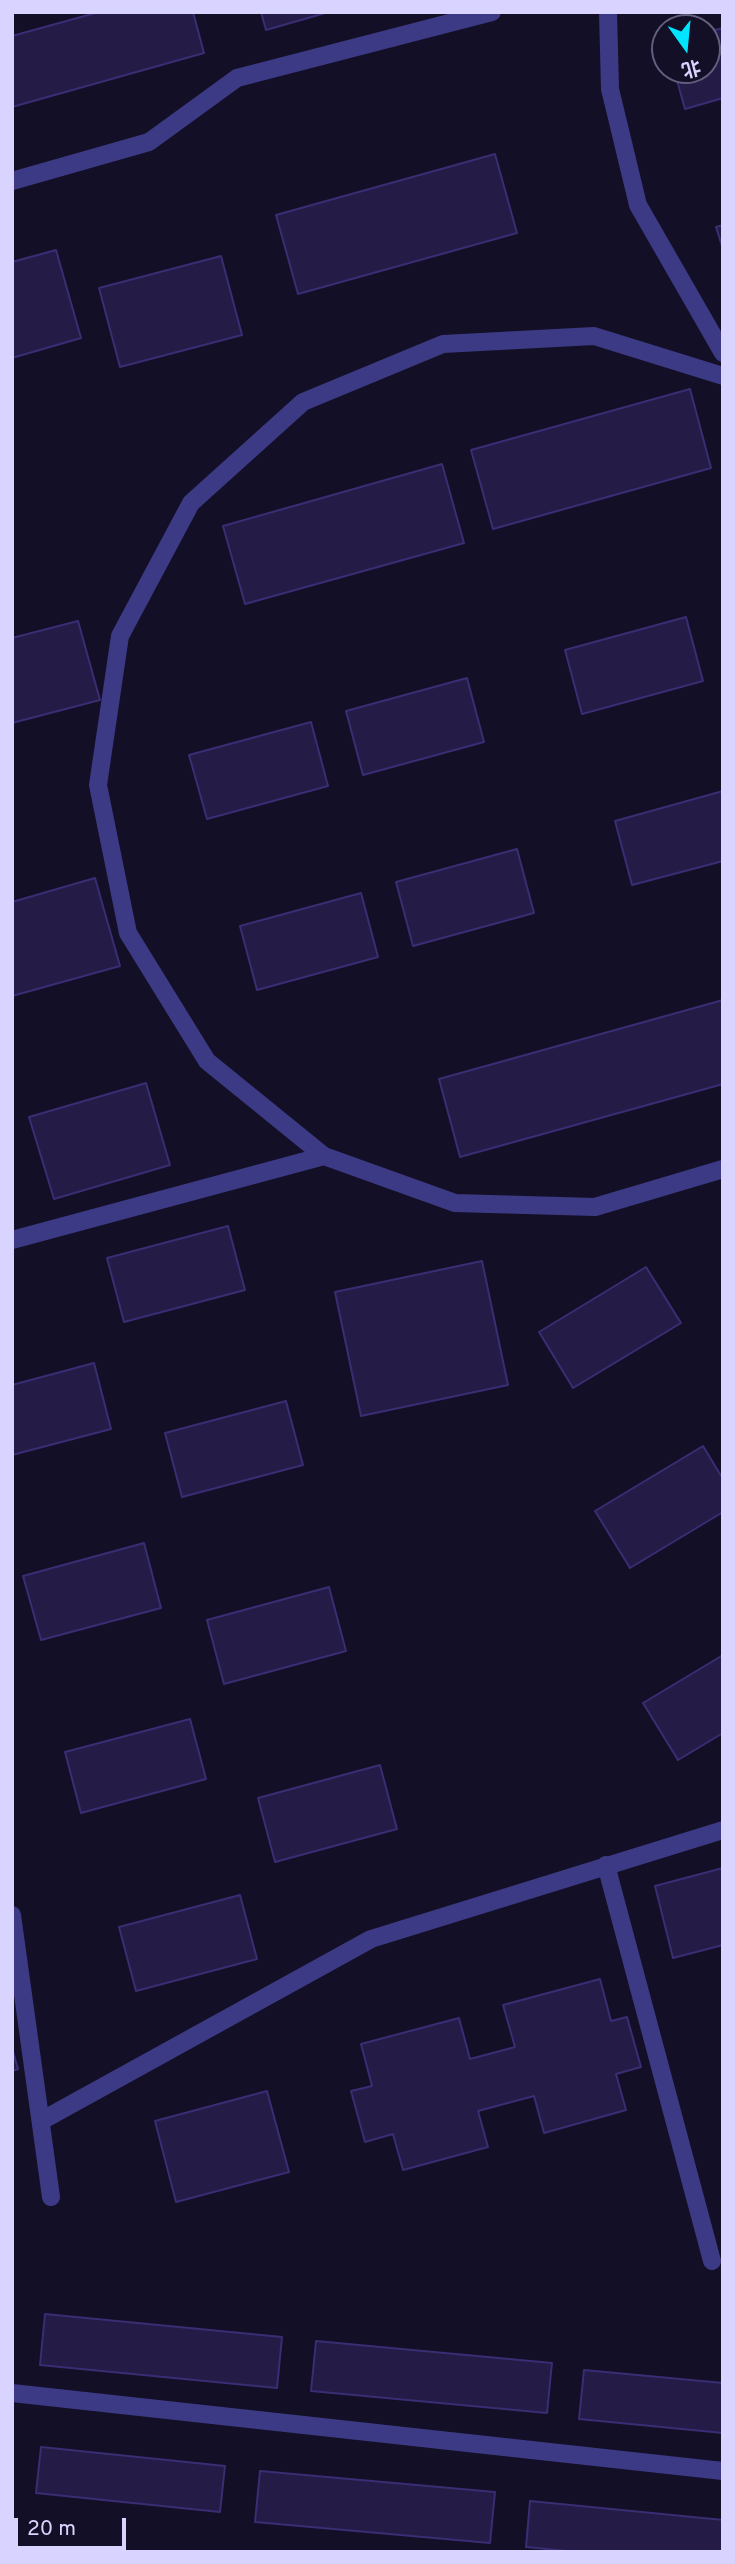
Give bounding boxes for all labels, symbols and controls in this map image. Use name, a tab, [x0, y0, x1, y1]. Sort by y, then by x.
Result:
north arrow	[651, 14, 721, 84]
text: 北	[679, 53, 703, 81]
scale bar	[18, 2504, 130, 2548]
text: 20 m	[27, 2516, 76, 2543]

